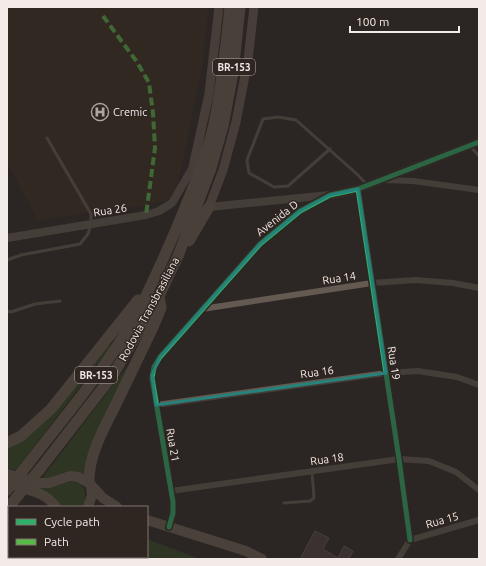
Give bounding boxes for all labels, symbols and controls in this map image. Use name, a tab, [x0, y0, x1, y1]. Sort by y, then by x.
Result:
scale bar	[350, 8, 459, 34]
text: 100 m	[356, 15, 389, 28]
road number: BR-153	[213, 59, 255, 75]
hospital icon: Cremic	[90, 102, 110, 122]
place label: Cremic	[113, 106, 147, 118]
street label: Avenida D	[254, 198, 300, 238]
street label: Rua 26	[92, 201, 128, 219]
street label: Rodovia Transbrasiliana	[117, 255, 181, 363]
street label: Rua 14	[321, 269, 357, 287]
street label: Rua 19	[385, 345, 403, 381]
street label: Rua 16	[299, 364, 335, 380]
road number: BR-153	[75, 367, 117, 383]
street label: Rua 21	[164, 427, 182, 463]
street label: Rua 18	[309, 451, 345, 467]
legend	[8, 506, 148, 558]
street label: Rua 15	[424, 510, 460, 530]
text: Cycle path	[44, 515, 100, 528]
text: Path	[44, 535, 69, 548]

